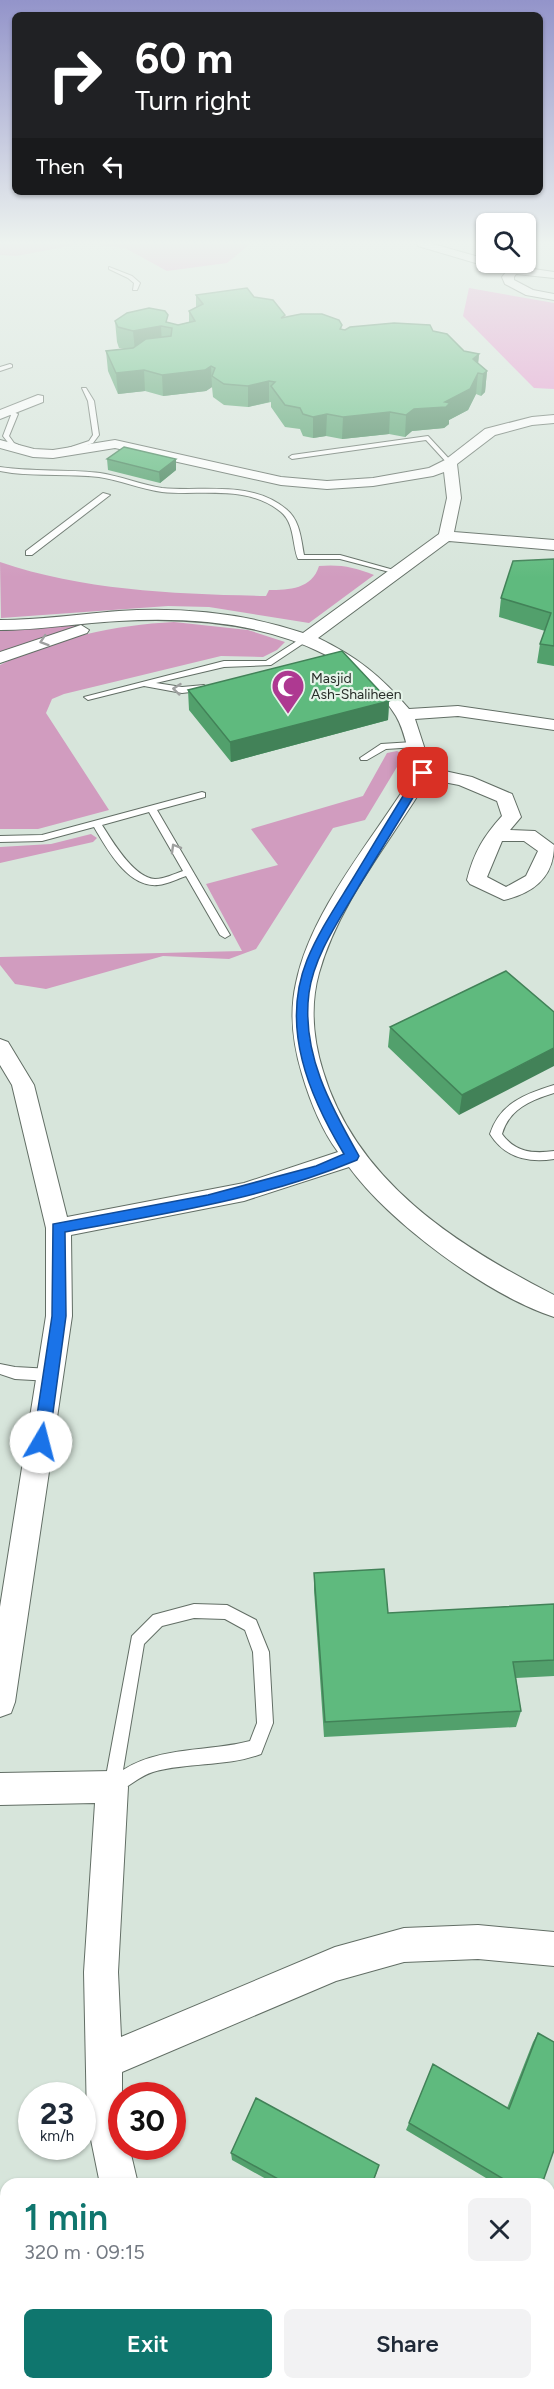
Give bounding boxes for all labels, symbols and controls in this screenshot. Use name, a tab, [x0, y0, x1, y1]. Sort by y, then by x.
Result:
text: 60 m	[135, 33, 233, 84]
icon: right	[36, 36, 114, 114]
text: Turn right	[135, 84, 251, 117]
icon: left	[97, 150, 130, 183]
text: Then	[36, 153, 85, 180]
map controls	[476, 213, 536, 273]
button: search	[476, 213, 536, 273]
one-way arrow	[39, 634, 50, 646]
mosque icon: Masjid Ash-Shaliheen	[270, 668, 306, 715]
place label: Masjid Ash-Shaliheen	[311, 670, 402, 703]
one-way arrow	[173, 683, 182, 696]
pin	[397, 747, 448, 798]
icon: arrive	[406, 756, 439, 789]
one-way arrow	[170, 844, 182, 854]
position arrow	[9, 1410, 73, 1474]
speed limit sign: 30	[108, 2082, 186, 2160]
text: 23	[40, 2095, 74, 2132]
text: km/h	[40, 2127, 74, 2145]
text: 1 min	[24, 2196, 108, 2239]
button: close	[468, 2198, 531, 2261]
text: 320 m · 09:15	[24, 2240, 145, 2264]
button: Exit	[24, 2309, 272, 2378]
button: Share	[284, 2309, 531, 2378]

